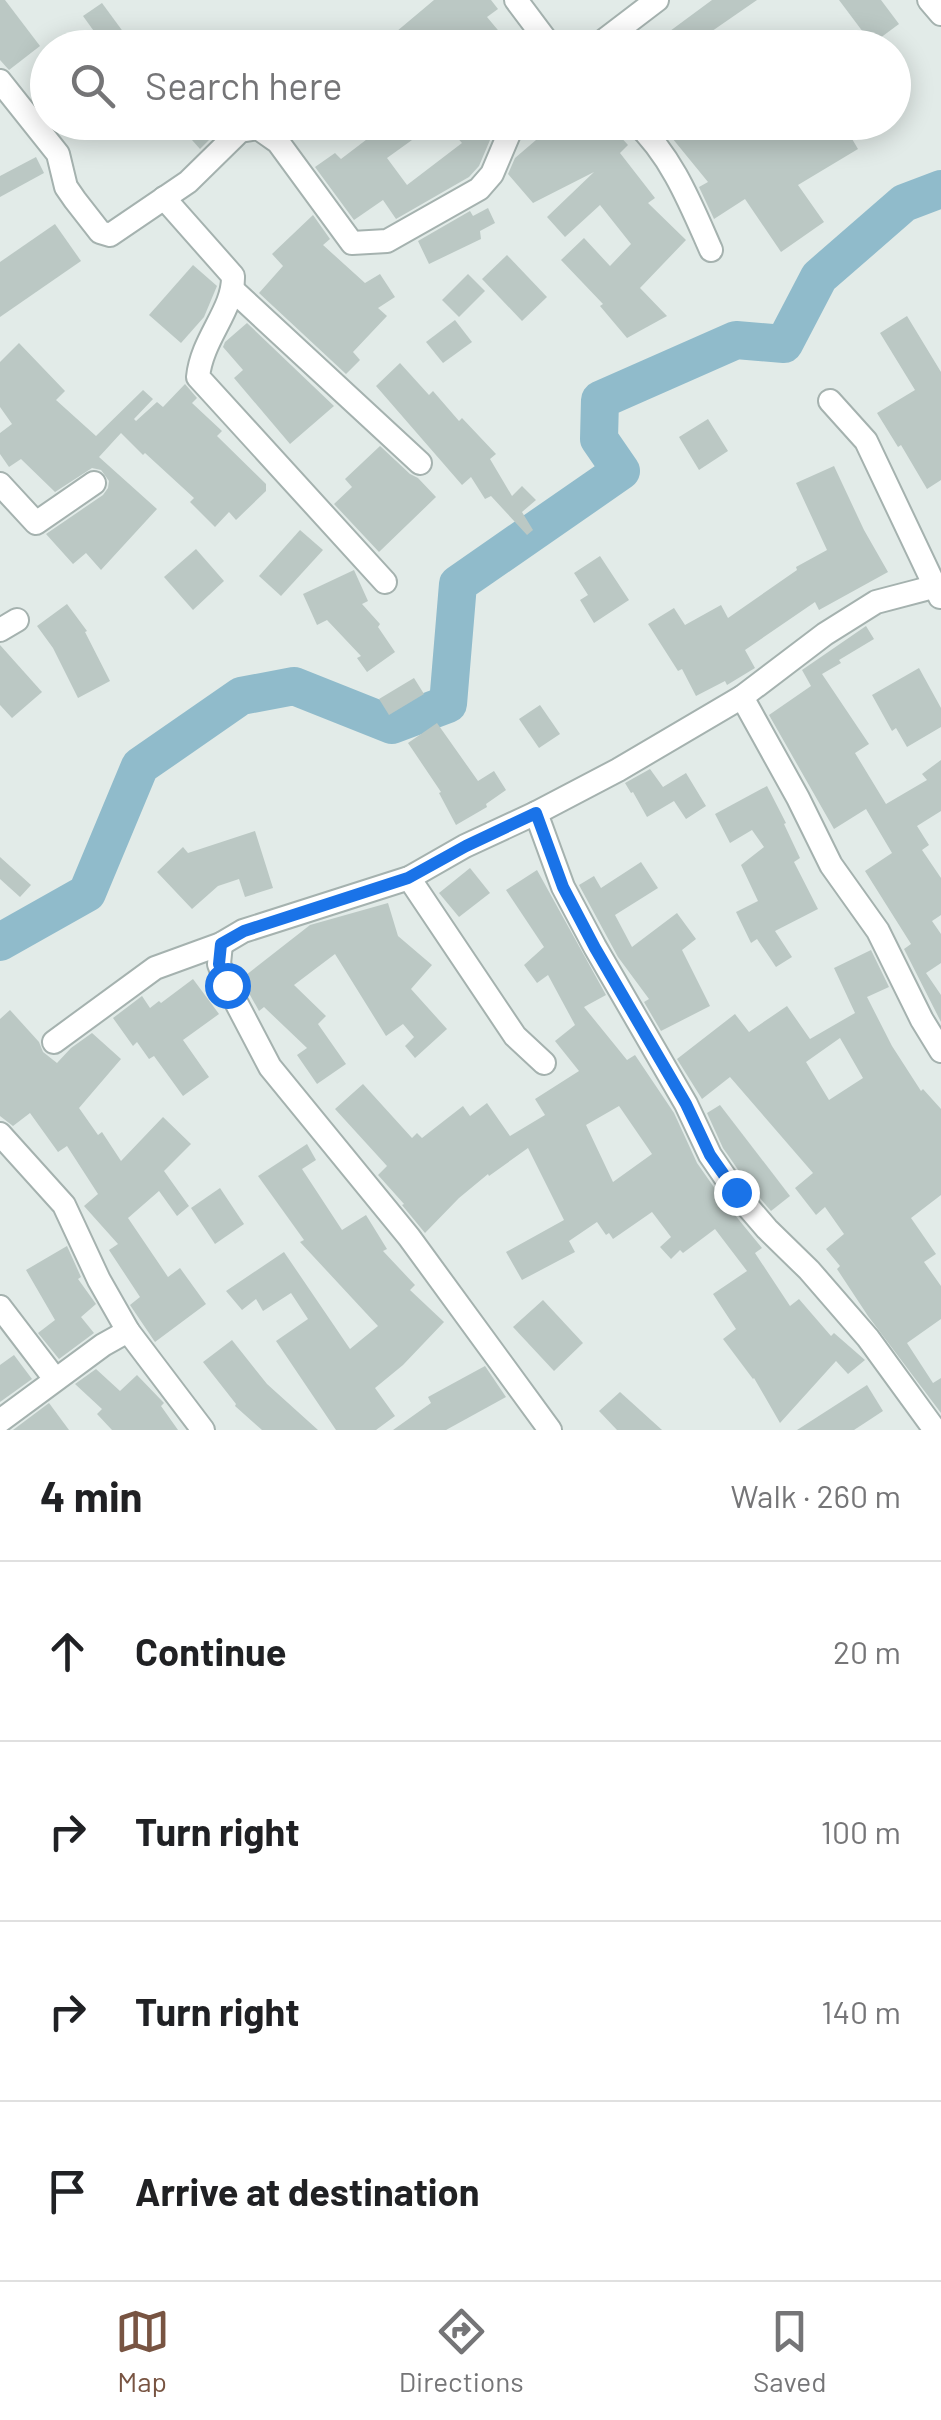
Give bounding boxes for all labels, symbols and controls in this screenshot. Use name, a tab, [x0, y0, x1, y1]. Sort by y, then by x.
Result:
search box	[30, 30, 911, 140]
icon: search	[65, 58, 120, 113]
text: Search here	[145, 62, 343, 108]
route start	[205, 963, 251, 1009]
route end	[714, 1170, 760, 1216]
text: 4 min	[40, 1470, 143, 1520]
text: Walk · 260 m	[731, 1476, 901, 1514]
icon: ahead	[40, 1624, 95, 1679]
text: Continue	[135, 1628, 286, 1674]
text: 20 m	[833, 1632, 901, 1670]
icon: right	[40, 1804, 95, 1859]
text: Turn right	[135, 1808, 300, 1854]
text: 100 m	[821, 1812, 901, 1850]
icon: right	[40, 1984, 95, 2039]
text: Turn right	[135, 1988, 300, 2034]
text: 140 m	[821, 1992, 901, 2030]
icon: arrive	[40, 2164, 95, 2219]
text: Arrive at destination	[135, 2168, 480, 2214]
tab: Map	[115, 2304, 170, 2398]
tab: Directions	[399, 2304, 524, 2398]
tab: Saved	[753, 2304, 826, 2398]

